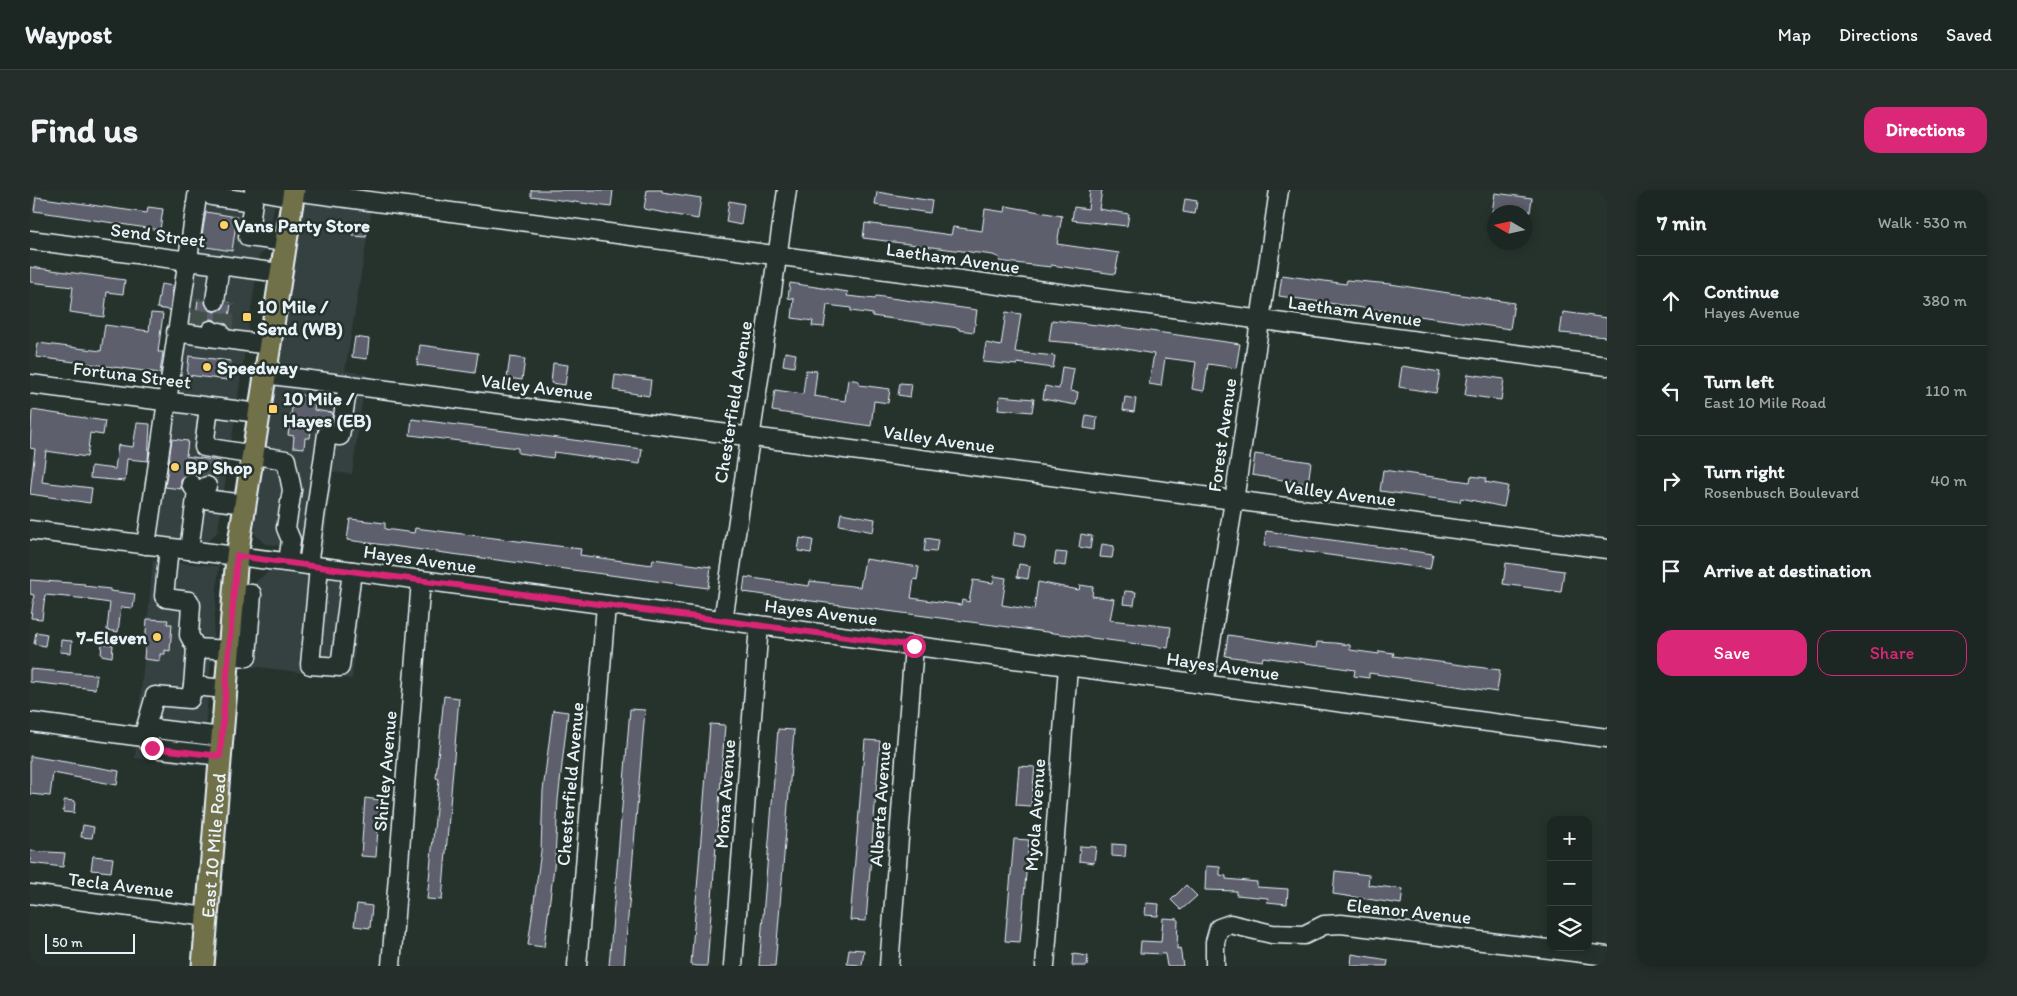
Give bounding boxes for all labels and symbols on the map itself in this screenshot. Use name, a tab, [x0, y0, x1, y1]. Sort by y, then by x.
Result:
north arrow	[1487, 205, 1532, 250]
place label: Vans Party Store	[234, 214, 370, 237]
street label: Send Street	[109, 218, 207, 252]
marker: Vans Party Store	[218, 219, 230, 231]
street label: Laetham Avenue	[885, 237, 1021, 279]
street label: Laetham Avenue	[1287, 290, 1423, 332]
place label: 10 Mile / Send (WB)	[257, 295, 343, 340]
marker: 10 Mile / Send (WB)	[241, 311, 253, 323]
street label: Chesterfield Avenue	[709, 319, 757, 485]
street label: Fortuna Street	[72, 356, 192, 394]
place label: Speedway	[217, 356, 298, 379]
marker: Speedway	[201, 361, 213, 373]
street label: Valley Avenue	[480, 369, 594, 405]
street label: Forest Avenue	[1203, 377, 1241, 493]
place label: 10 Mile / Hayes (EB)	[283, 387, 372, 432]
marker: 10 Mile / Hayes (EB)	[267, 403, 279, 415]
street label: Valley Avenue	[882, 420, 996, 458]
place label: BP Shop	[185, 456, 252, 479]
marker: BP Shop	[169, 461, 181, 473]
street label: Valley Avenue	[1283, 475, 1397, 511]
street label: Hayes Avenue	[362, 540, 478, 578]
street label: Hayes Avenue	[763, 594, 879, 630]
place label: 7-Eleven	[75, 626, 147, 649]
marker: 7-Eleven	[151, 631, 163, 643]
route start	[903, 635, 926, 658]
street label: Hayes Avenue	[1165, 647, 1281, 685]
street label: Chesterfield Avenue	[551, 701, 589, 867]
street label: Shirley Avenue	[368, 710, 402, 832]
route end	[141, 737, 164, 760]
street label: Mona Avenue	[710, 739, 740, 849]
street label: Alberta Avenue	[864, 741, 896, 867]
street label: Myola Avenue	[1020, 758, 1050, 872]
street label: East 10 Mile Road	[196, 772, 230, 919]
street label: Tecla Avenue	[67, 867, 175, 903]
street label: Eleanor Avenue	[1345, 893, 1473, 929]
scale bar	[45, 931, 135, 954]

